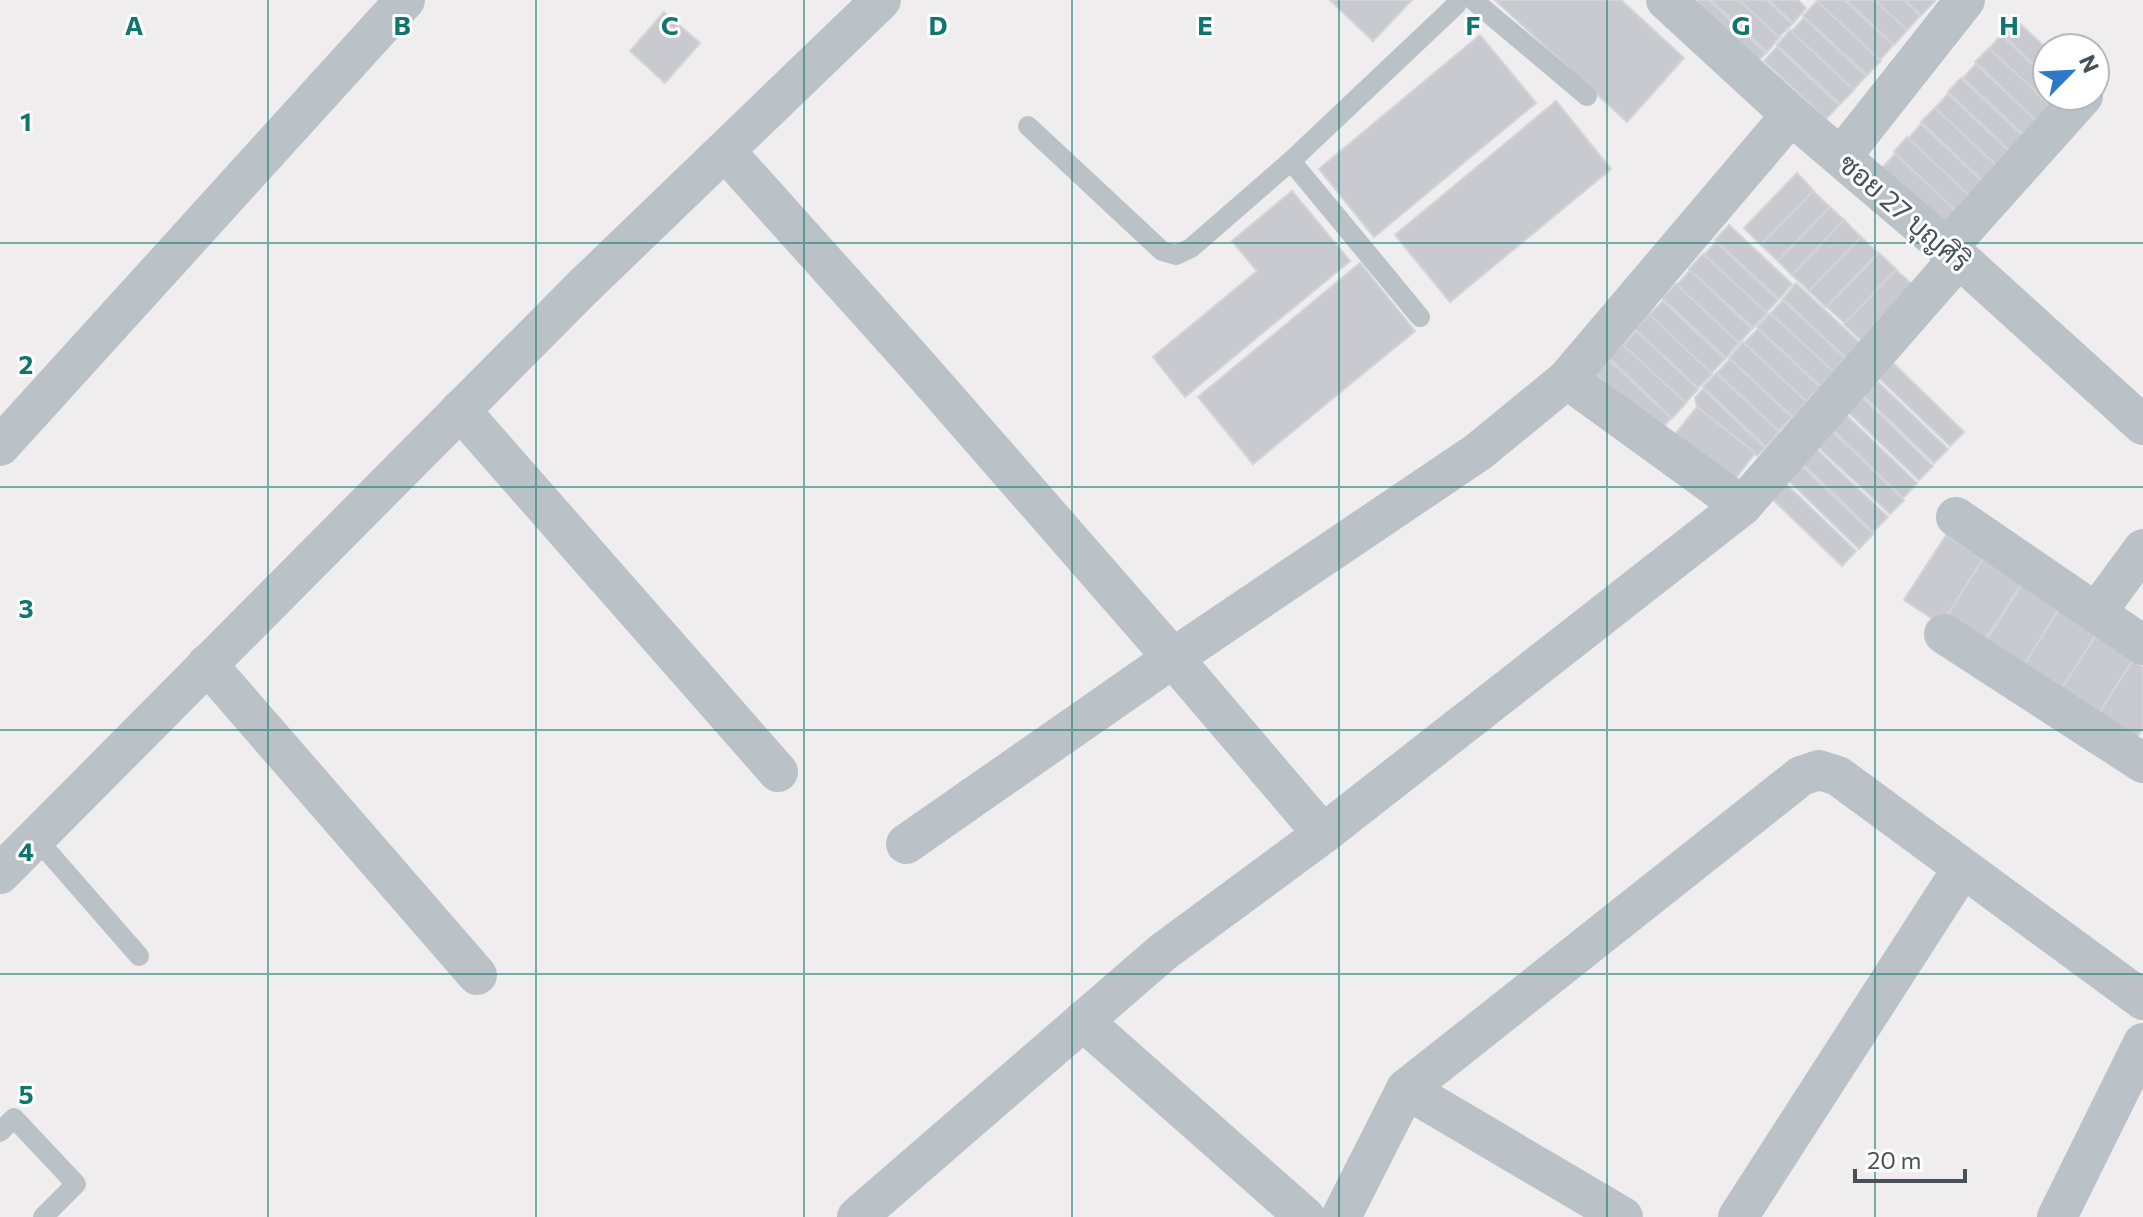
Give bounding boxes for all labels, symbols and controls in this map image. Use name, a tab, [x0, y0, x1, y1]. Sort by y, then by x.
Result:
text: A	[125, 9, 144, 40]
text: B	[393, 9, 411, 40]
text: C	[661, 9, 679, 40]
text: D	[928, 9, 948, 40]
text: E	[1197, 9, 1213, 40]
text: F	[1465, 9, 1481, 40]
text: G	[1732, 9, 1750, 40]
text: H	[1999, 9, 2019, 40]
north arrow	[2031, 32, 2111, 112]
text: N	[2074, 51, 2105, 77]
text: 1	[20, 105, 32, 136]
street label: ซอย 27 บุญศิริ	[1830, 146, 1977, 281]
text: 2	[19, 348, 33, 379]
text: 3	[18, 592, 34, 623]
text: 4	[18, 835, 34, 866]
text: 5	[18, 1078, 34, 1109]
scale bar	[1855, 1133, 1965, 1183]
text: 20 m	[1867, 1145, 1921, 1174]

